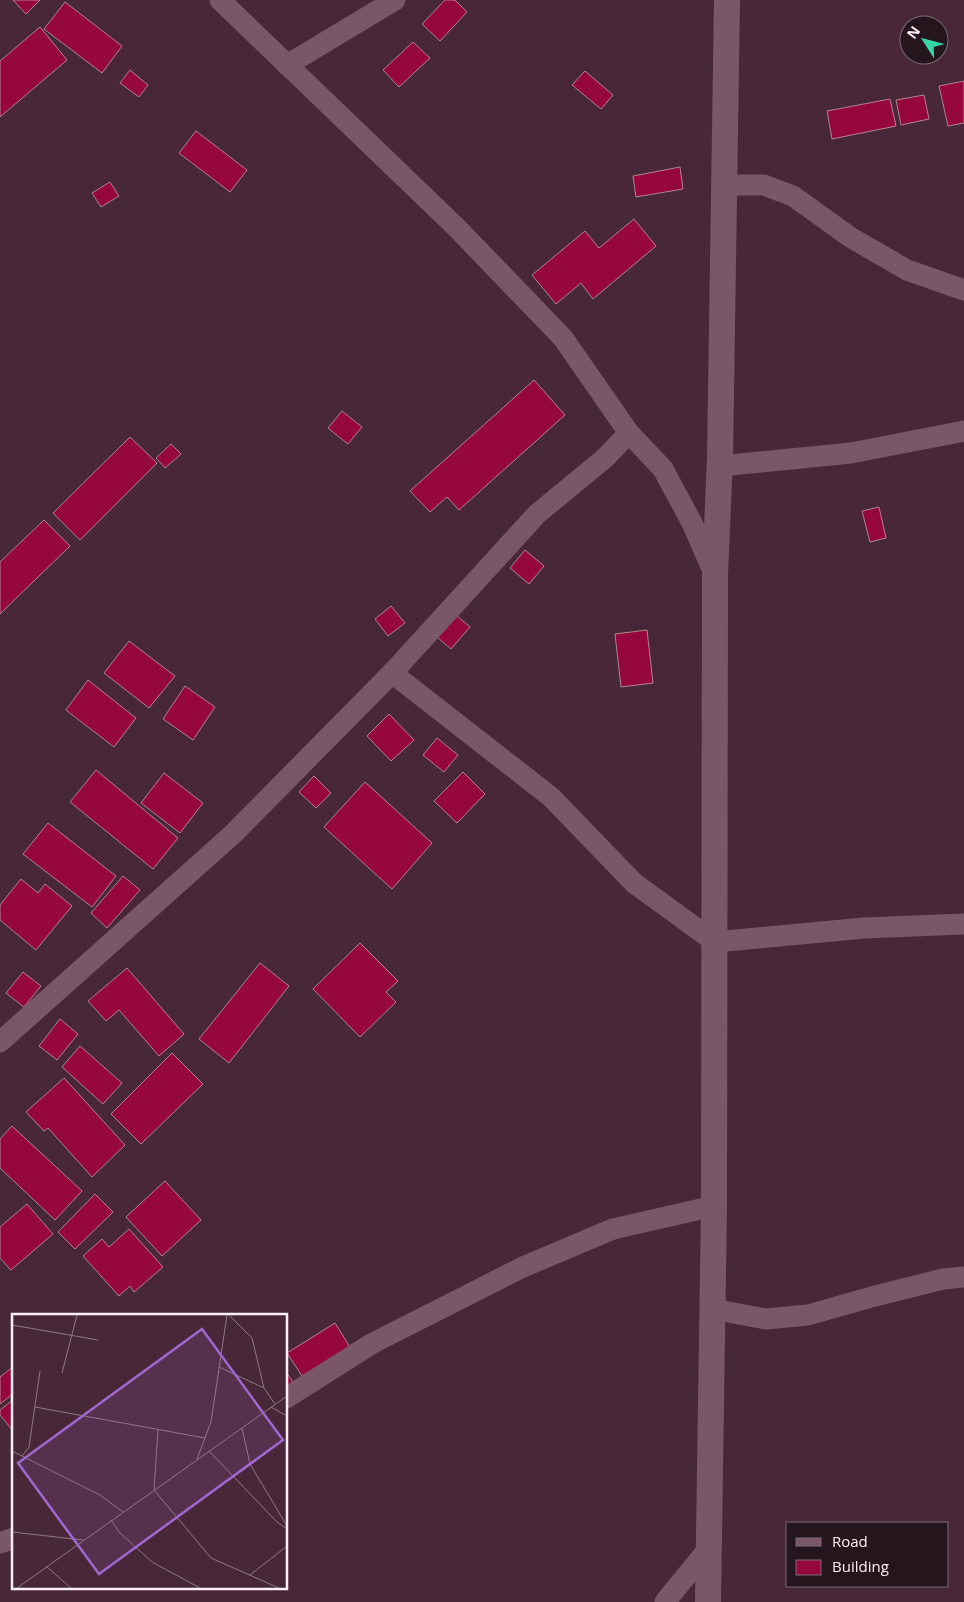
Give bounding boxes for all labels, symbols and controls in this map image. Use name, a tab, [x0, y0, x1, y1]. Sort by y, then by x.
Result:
north arrow	[899, 15, 949, 65]
text: N	[902, 22, 924, 42]
inset map	[12, 1314, 288, 1590]
legend	[786, 1522, 949, 1587]
text: Road	[832, 1531, 868, 1551]
text: Building	[832, 1556, 889, 1576]

